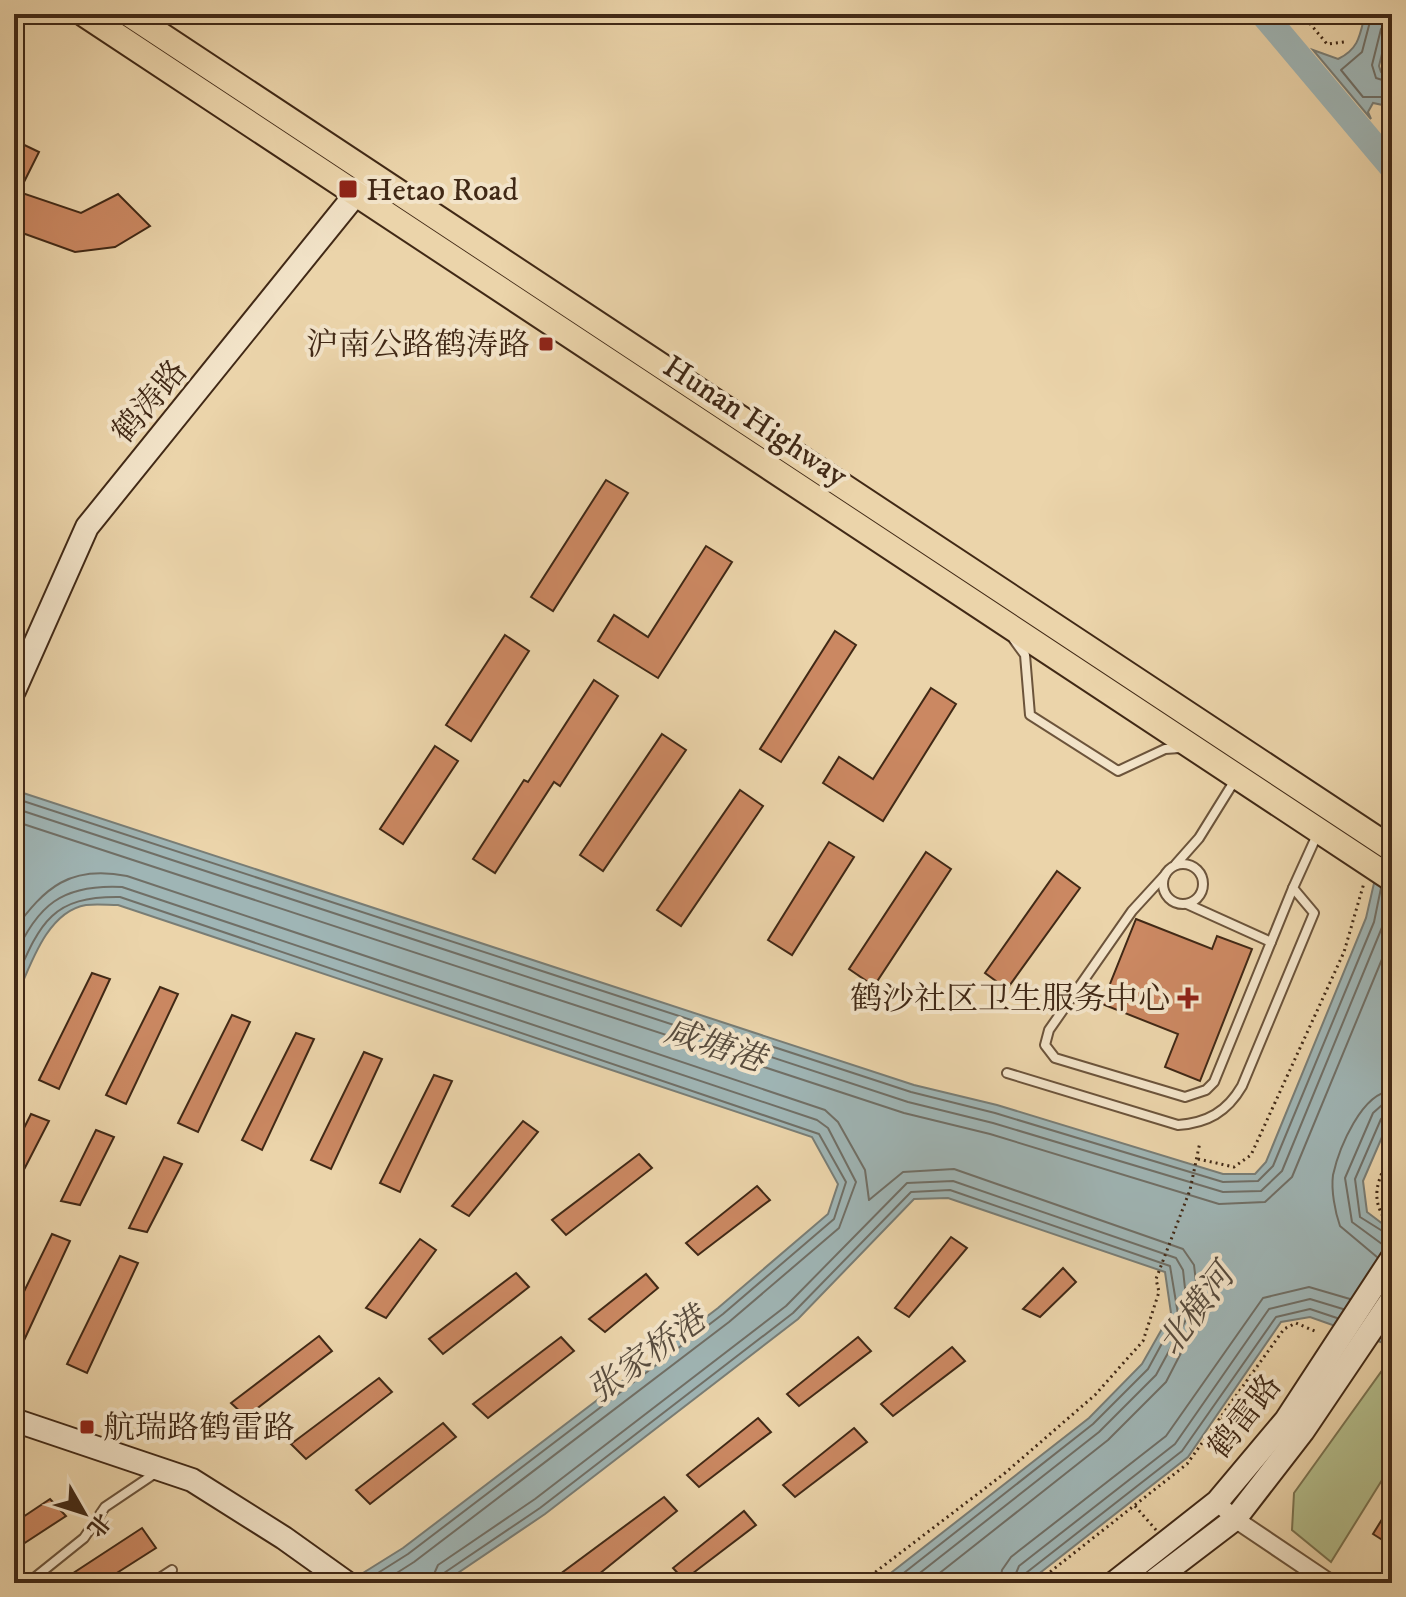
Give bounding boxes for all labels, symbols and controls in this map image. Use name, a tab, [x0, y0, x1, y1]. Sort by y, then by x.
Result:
place label: Hetao Road	[366, 171, 518, 211]
marker: Hetao Road	[337, 178, 359, 200]
place label: 沪南公路鹤涛路	[306, 326, 530, 366]
marker: 沪南公路鹤涛路	[537, 335, 555, 353]
street label: Hunan Highway	[655, 347, 855, 497]
street label: 鹤涛路	[104, 353, 197, 452]
place label: 鹤沙社区卫生服务中心	[850, 980, 1170, 1020]
marker: 鹤沙社区卫生服务中心	[1177, 987, 1199, 1009]
water label: 咸塘港	[659, 1010, 773, 1083]
water label: 北横河	[1149, 1252, 1248, 1364]
water label: 张家桥港	[580, 1296, 718, 1413]
street label: 鹤雷路	[1200, 1367, 1291, 1467]
place label: 航瑞路鹤雷路	[103, 1409, 295, 1449]
marker: 航瑞路鹤雷路	[78, 1418, 96, 1436]
north arrow	[44, 1473, 124, 1553]
text: 北	[81, 1508, 116, 1542]

